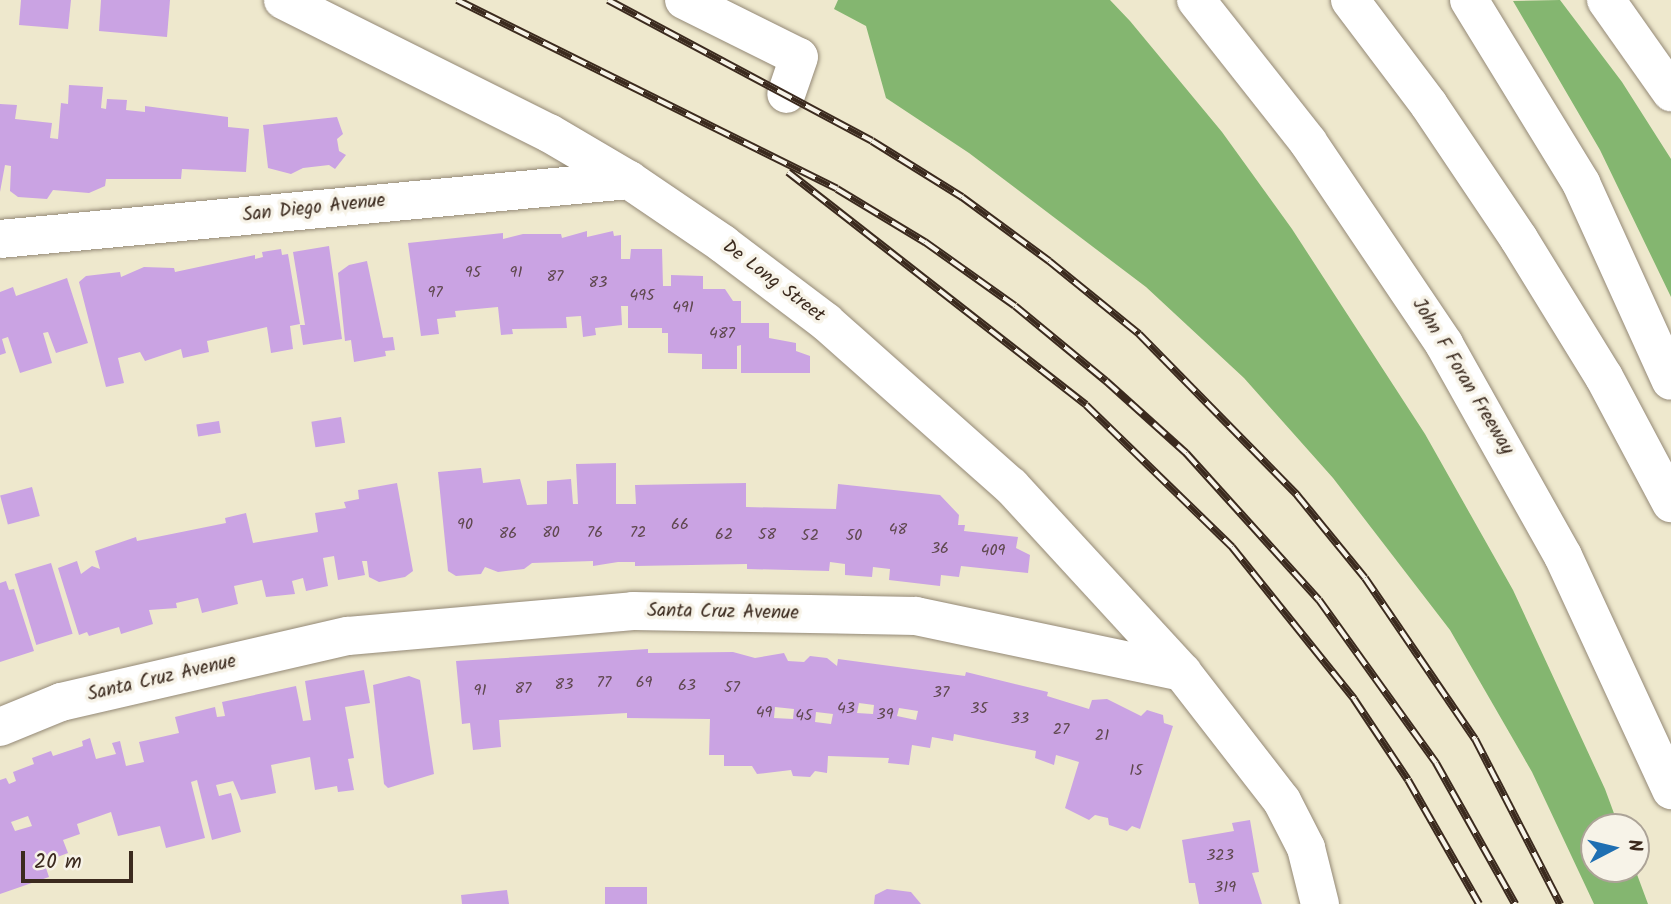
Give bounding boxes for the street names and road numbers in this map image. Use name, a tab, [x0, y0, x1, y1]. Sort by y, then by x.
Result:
street label: San Diego Avenue	[242, 190, 386, 228]
street label: De Long Street	[717, 236, 829, 328]
street label: John F Foran Freeway	[1406, 295, 1518, 459]
street label: Santa Cruz Avenue	[647, 600, 799, 626]
street label: Santa Cruz Avenue	[86, 651, 238, 707]

